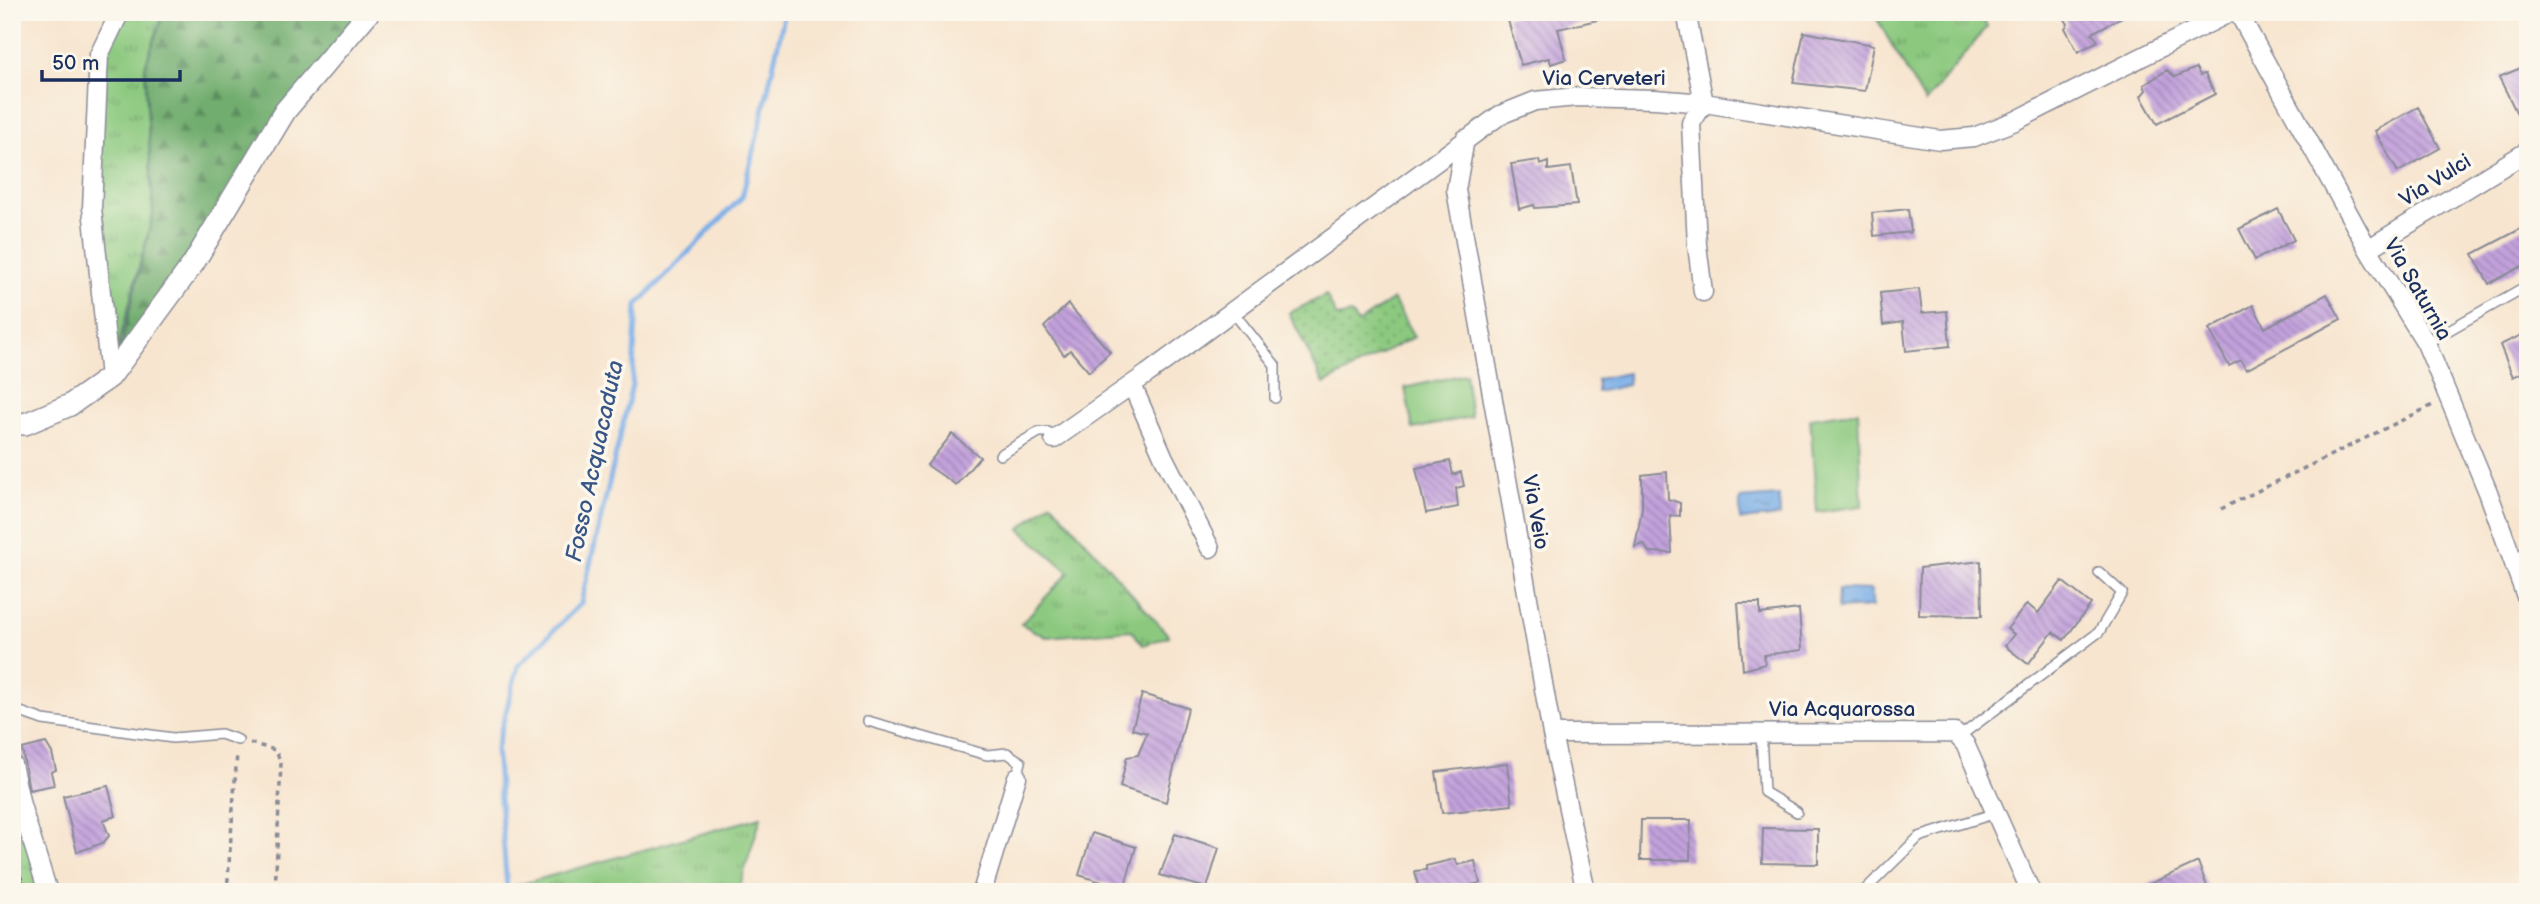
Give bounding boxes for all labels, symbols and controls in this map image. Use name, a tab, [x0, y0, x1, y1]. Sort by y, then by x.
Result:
scale bar	[42, 38, 180, 82]
text: 50 m	[52, 51, 99, 76]
street label: Via Cerveteri	[1542, 66, 1666, 91]
street label: Via Vulci	[2395, 149, 2475, 212]
street label: Via Saturnia	[2378, 234, 2457, 345]
water label: Fosso Acquacaduta	[560, 358, 630, 565]
street label: Via Veio	[1517, 473, 1554, 551]
street label: Via Acquarossa	[1769, 697, 1915, 722]

